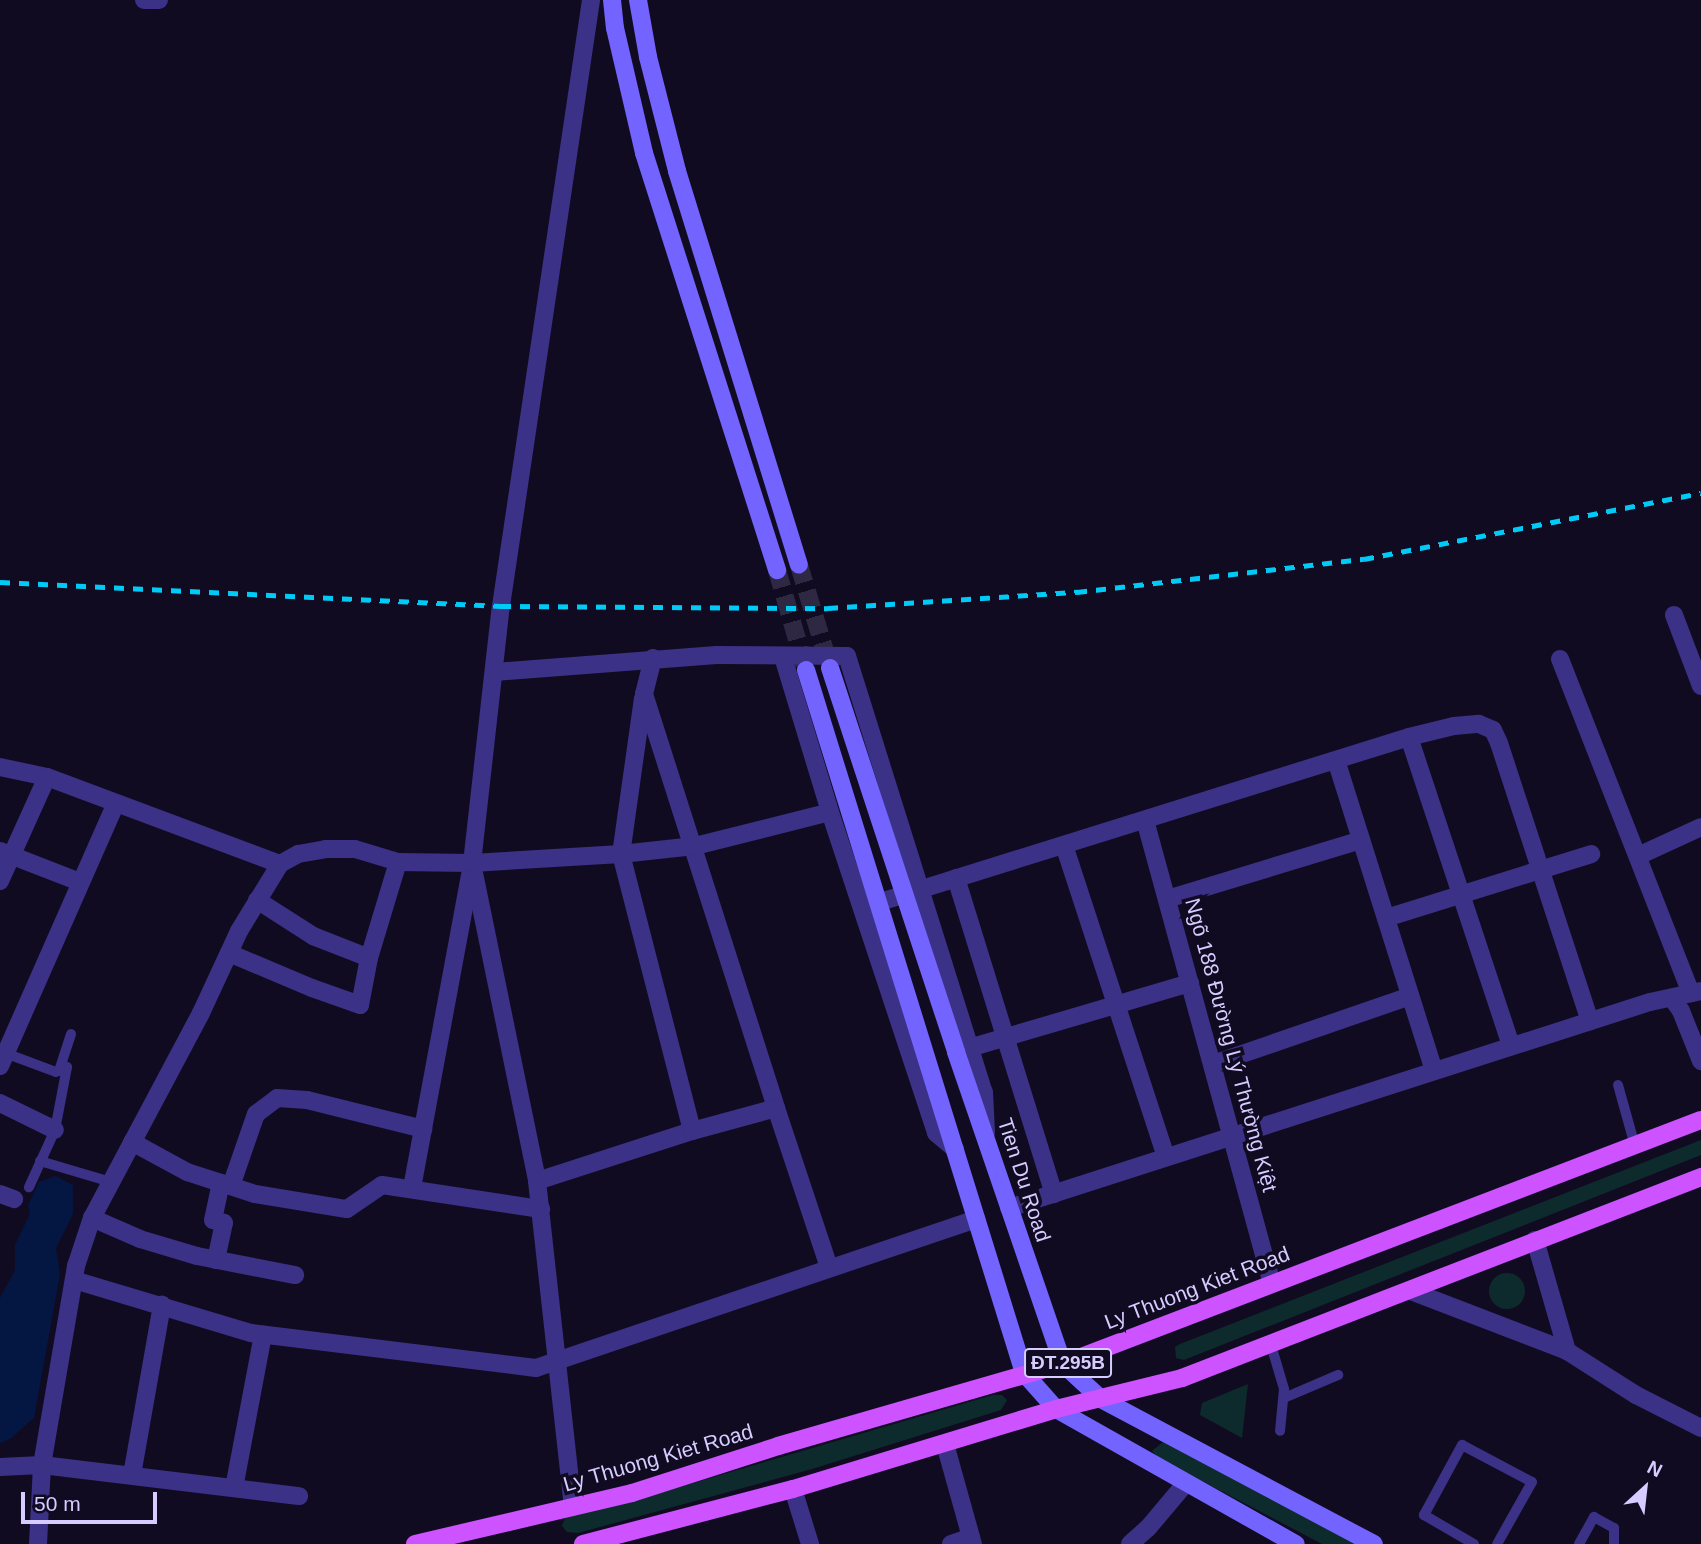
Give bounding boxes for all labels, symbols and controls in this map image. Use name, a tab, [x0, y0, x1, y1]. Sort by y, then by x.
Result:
street label: Ngõ 188 Đường Lý Thường Kiệt	[1180, 895, 1282, 1195]
street label: Tien Du Road	[992, 1115, 1056, 1245]
street label: Ly Thuong Kiet Road	[1101, 1241, 1293, 1335]
road number: ĐT.295B	[1023, 1348, 1114, 1378]
street label: Ly Thuong Kiet Road	[560, 1419, 756, 1497]
north arrow	[1610, 1453, 1680, 1523]
text: N	[1644, 1456, 1666, 1481]
scale bar	[24, 1478, 161, 1522]
text: 50 m	[34, 1492, 81, 1515]

